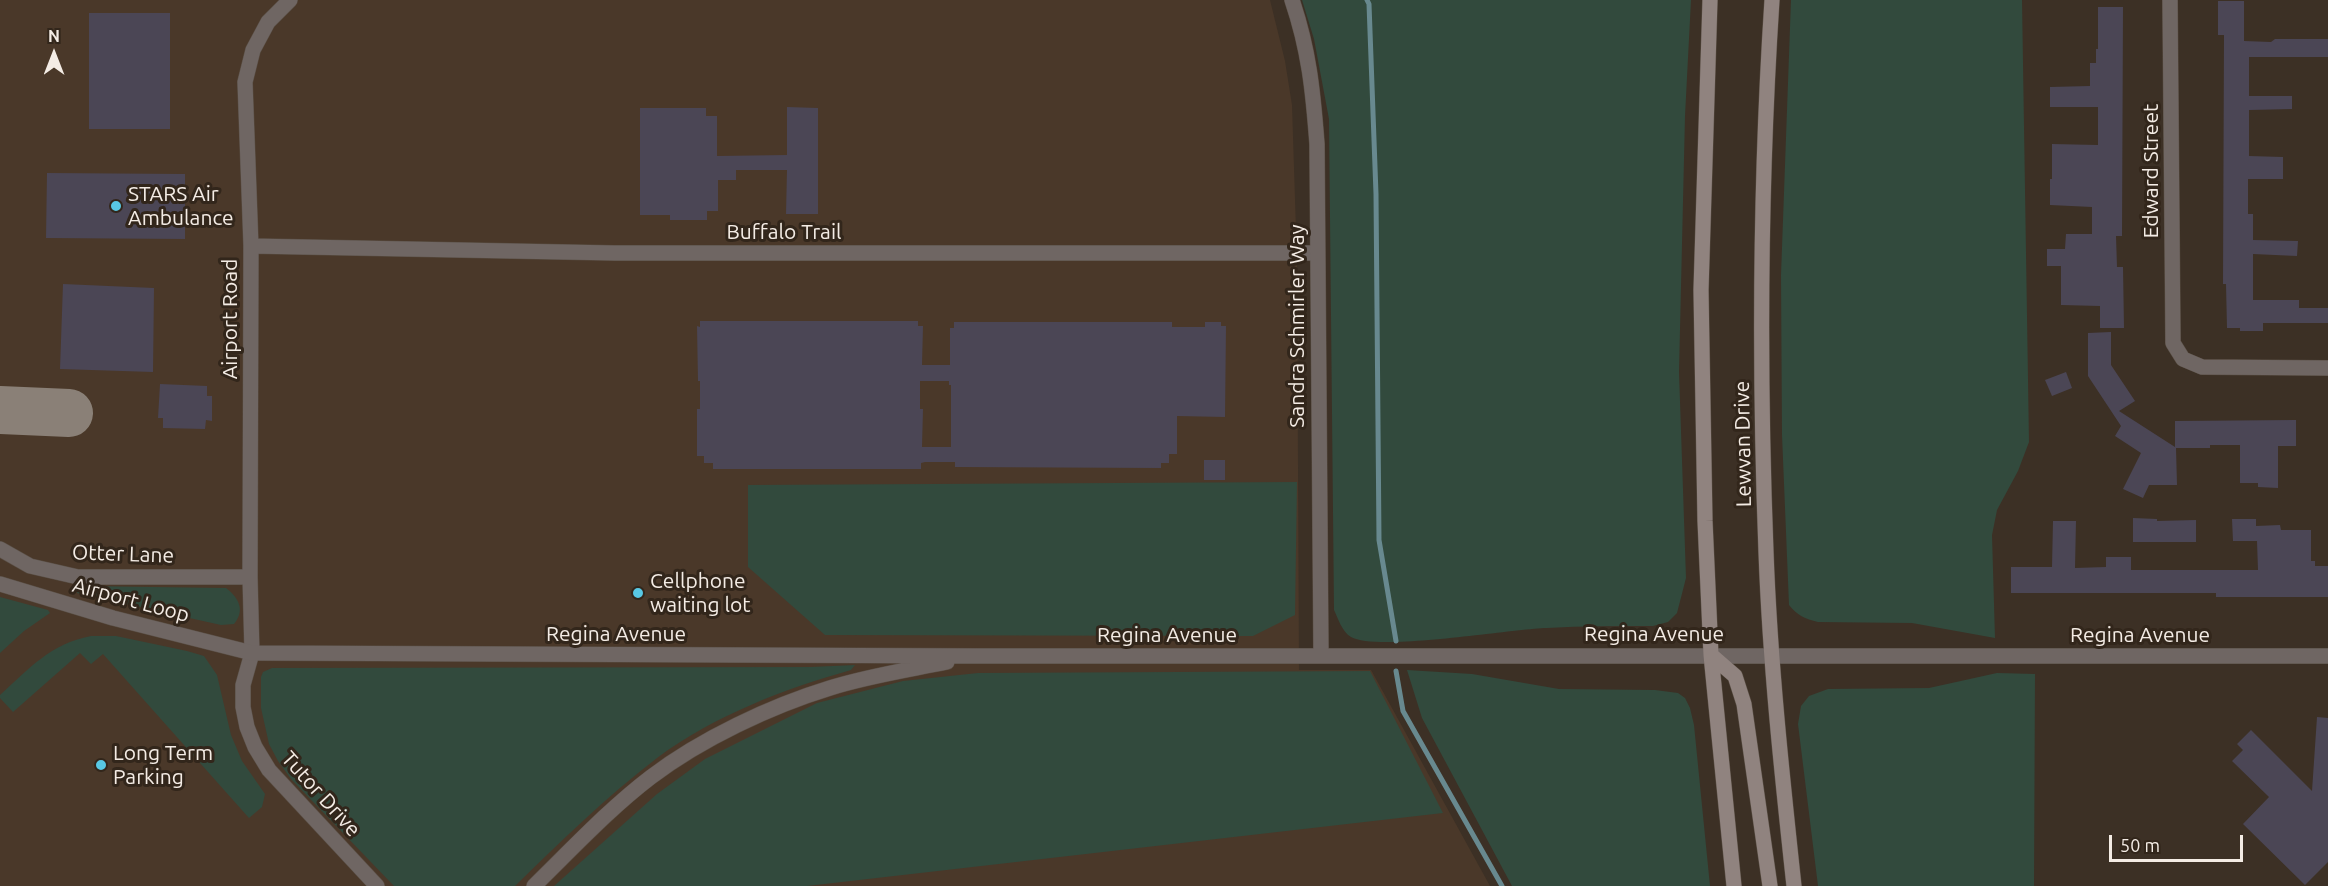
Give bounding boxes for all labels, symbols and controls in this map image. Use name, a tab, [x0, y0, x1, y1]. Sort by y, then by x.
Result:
north arrow	[24, 24, 84, 84]
text: N	[48, 27, 60, 45]
street label: Edward Street	[2138, 104, 2164, 238]
place label: STARS Air Ambulance	[128, 181, 234, 231]
marker: STARS Air Ambulance	[109, 199, 123, 213]
street label: Buffalo Trail	[727, 219, 841, 245]
street label: Sandra Schmirler Way	[1284, 224, 1310, 428]
street label: Airport Road	[217, 259, 243, 379]
street label: Lewvan Drive	[1729, 381, 1757, 507]
street label: Otter Lane	[71, 540, 175, 568]
place label: Cellphone waiting lot	[650, 568, 750, 618]
street label: Airport Loop	[70, 572, 192, 628]
marker: Cellphone waiting lot	[631, 586, 645, 600]
street label: Regina Avenue	[546, 621, 686, 647]
street label: Regina Avenue	[1584, 621, 1724, 647]
street label: Regina Avenue	[1097, 622, 1237, 648]
street label: Regina Avenue	[2070, 622, 2210, 648]
place label: Long Term Parking	[113, 740, 213, 790]
street label: Tutor Drive	[276, 746, 366, 842]
marker: Long Term Parking	[94, 758, 108, 772]
scale bar	[2112, 823, 2246, 861]
text: 50 m	[2120, 835, 2160, 855]

